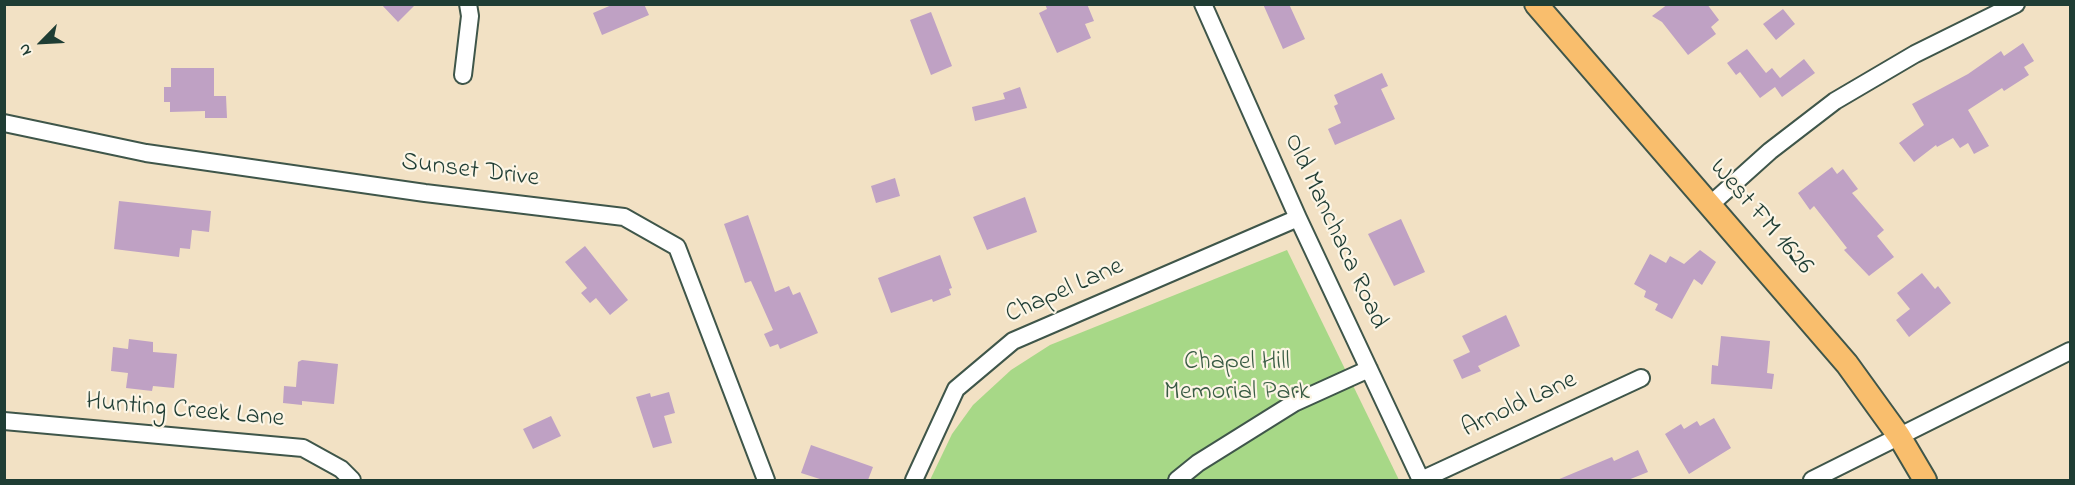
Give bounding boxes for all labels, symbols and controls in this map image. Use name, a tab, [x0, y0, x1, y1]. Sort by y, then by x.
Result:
north arrow	[12, 12, 72, 72]
text: N	[12, 40, 39, 59]
street label: Old Manchaca Road	[1275, 129, 1393, 335]
street label: Sunset Drive	[399, 148, 541, 196]
street label: West FM 1626	[1701, 154, 1819, 282]
street label: Chapel Lane	[1001, 252, 1129, 332]
park label: Chapel Hill Memorial Park	[1164, 348, 1310, 410]
street label: Arnold Lane	[1458, 366, 1582, 446]
street label: Hunting Creek Lane	[85, 388, 285, 436]

